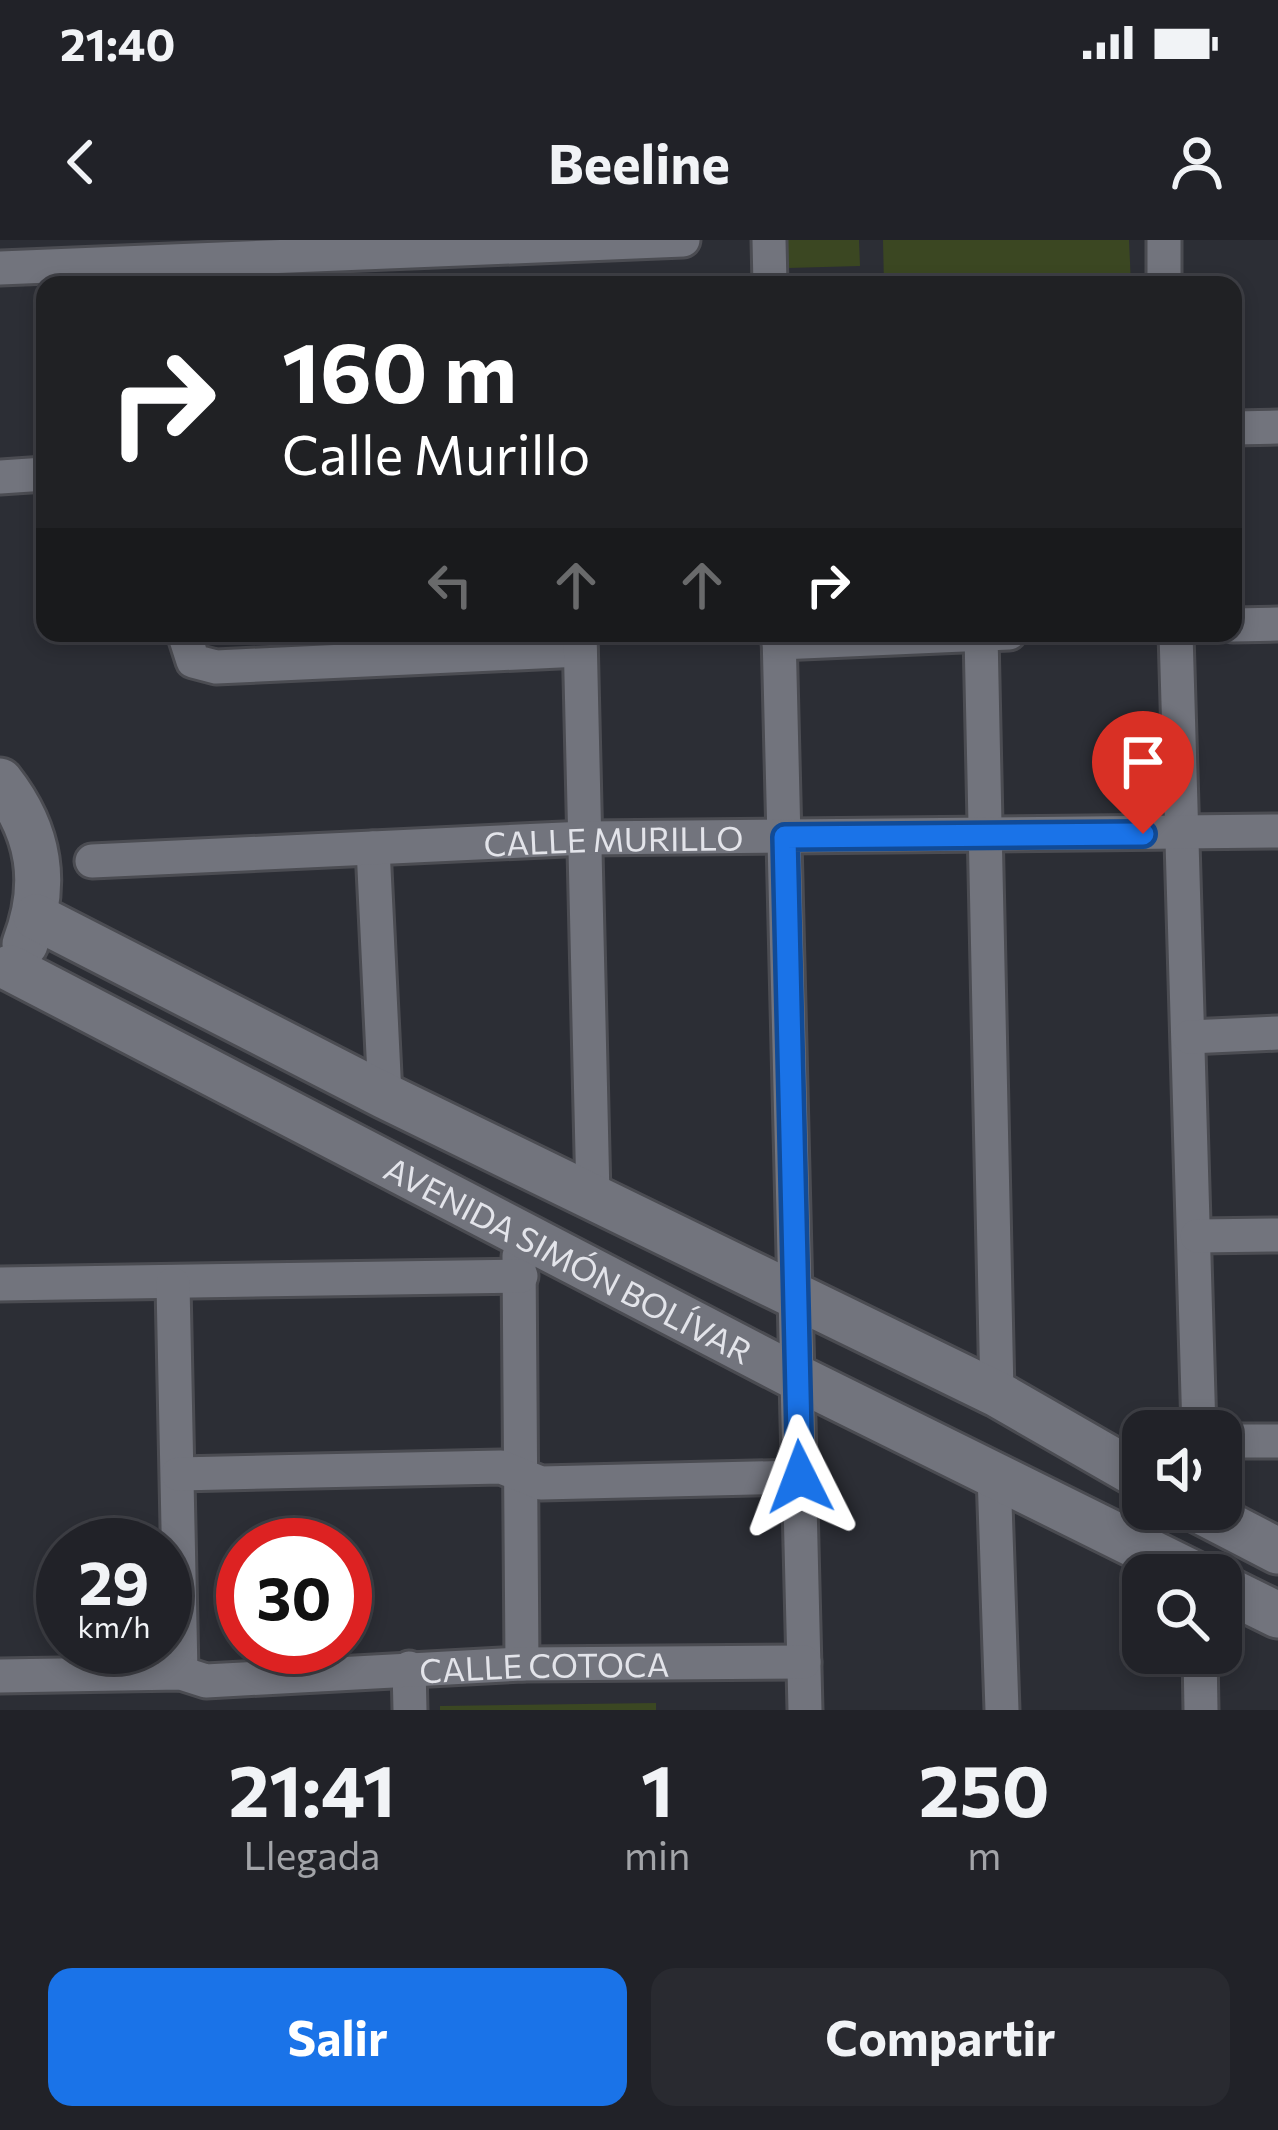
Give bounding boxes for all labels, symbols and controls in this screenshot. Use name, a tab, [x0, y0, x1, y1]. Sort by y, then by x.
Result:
text: 21:40	[60, 15, 175, 70]
icon: back	[48, 129, 114, 195]
text: Beeline	[548, 129, 730, 195]
icon: person	[1164, 129, 1230, 195]
text: 160 m	[282, 318, 517, 420]
icon: right	[84, 324, 240, 480]
text: Calle Murillo	[282, 420, 590, 486]
icon: left	[417, 552, 483, 618]
icon: ahead	[543, 552, 609, 618]
icon: ahead	[669, 552, 735, 618]
icon: right	[795, 552, 861, 618]
pin	[1092, 711, 1194, 834]
icon: arrive	[1110, 729, 1176, 795]
street label: CALLE MURILLO	[483, 816, 744, 863]
street label: AVENIDA SIMÓN BOLÍVAR	[378, 1146, 760, 1371]
map controls	[1122, 1410, 1242, 1674]
button: sound	[1122, 1410, 1242, 1530]
position arrow	[737, 1414, 863, 1540]
speed limit sign: 30	[216, 1518, 372, 1674]
text: 29	[79, 1544, 149, 1617]
button: search	[1122, 1554, 1242, 1674]
text: km/h	[78, 1607, 150, 1644]
street label: CALLE COTOCA	[418, 1642, 669, 1690]
text: 21:41	[228, 1744, 396, 1832]
text: 1	[641, 1744, 673, 1832]
text: 250	[919, 1744, 1050, 1832]
text: Llegada	[243, 1830, 380, 1878]
text: min	[624, 1830, 690, 1878]
text: m	[967, 1830, 1001, 1878]
button: Salir	[48, 1968, 627, 2106]
button: Compartir	[651, 1968, 1230, 2106]

